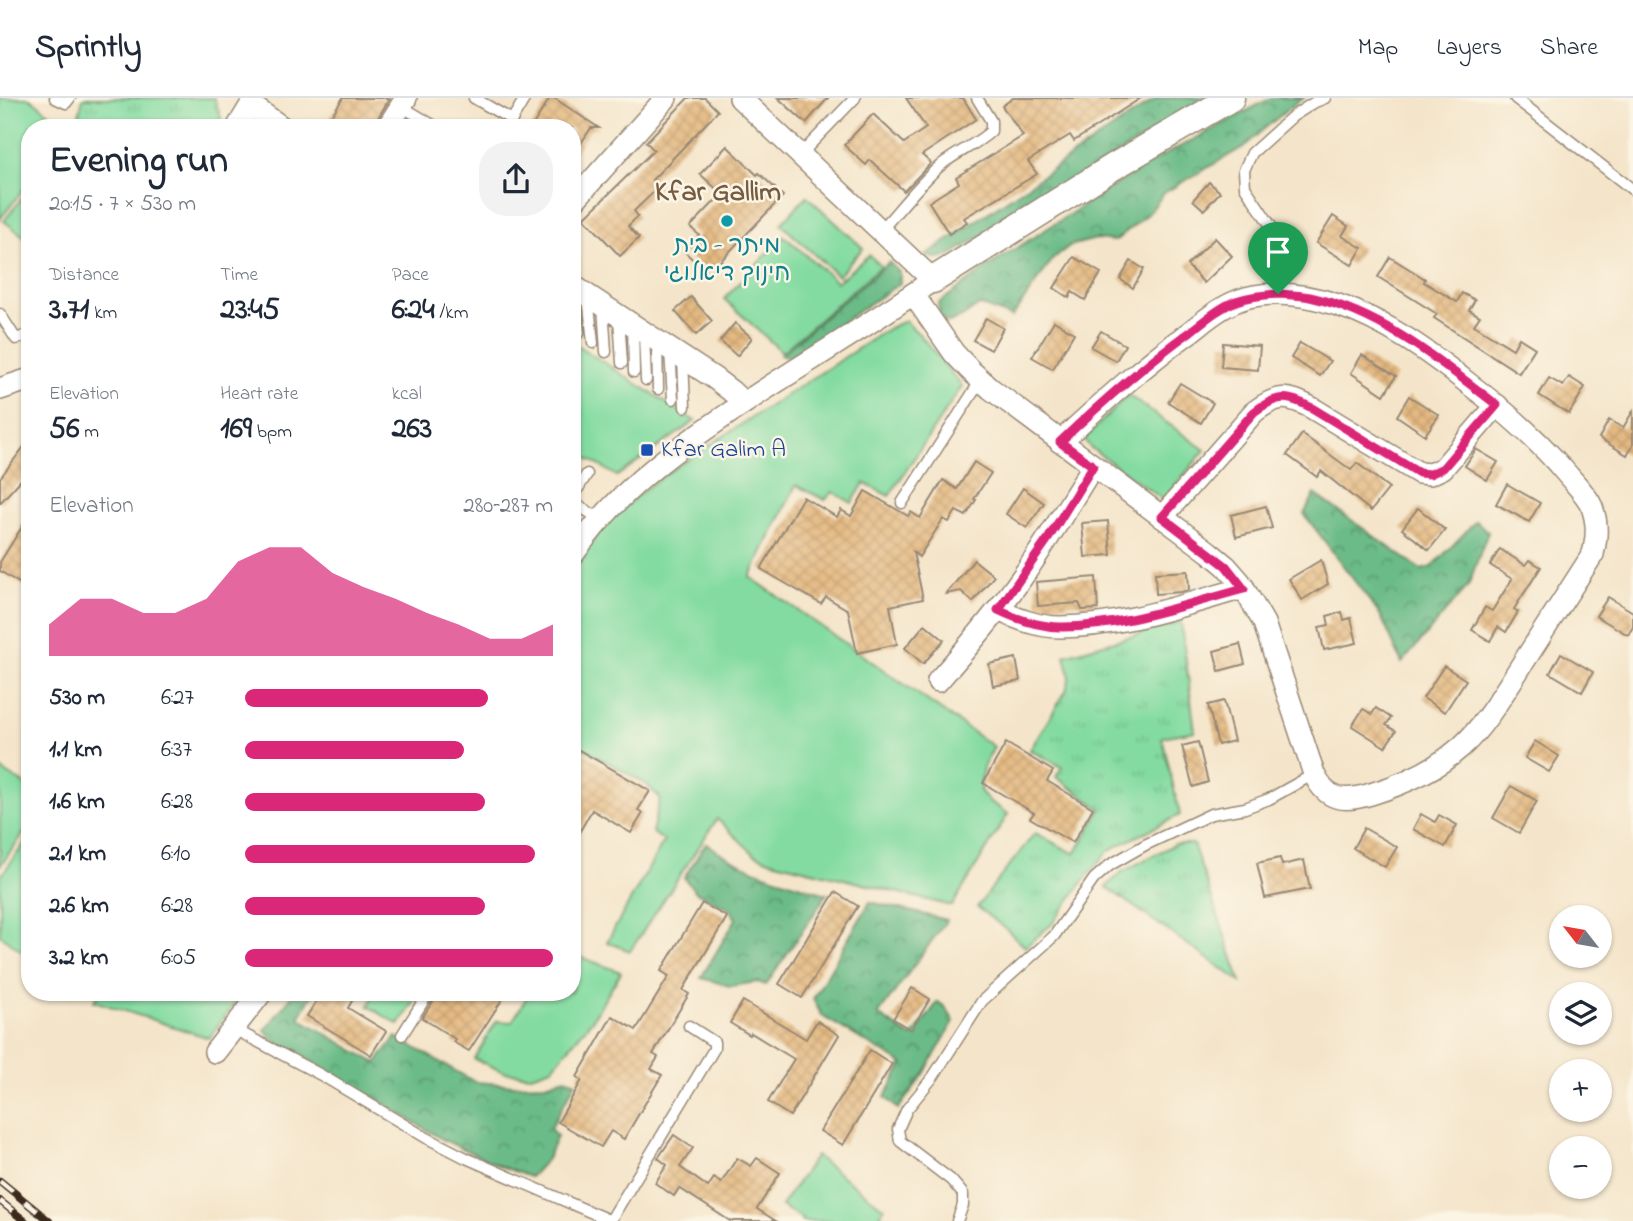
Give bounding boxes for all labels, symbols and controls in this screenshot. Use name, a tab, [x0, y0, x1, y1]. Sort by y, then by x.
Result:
text: Sprintly	[35, 24, 142, 72]
text: Map	[1358, 31, 1398, 66]
text: Layers	[1436, 31, 1502, 66]
text: Share	[1540, 31, 1598, 66]
text: Evening run	[49, 134, 228, 190]
button: share	[479, 142, 553, 216]
district label: Kfar Gallim	[655, 173, 781, 214]
text: 20:15 · 7 × 530 m	[49, 188, 196, 221]
marker: מיתר - בית חינוך דיאלוגי	[719, 213, 735, 229]
pin	[1248, 222, 1308, 294]
place label: מיתר - בית חינוך דיאלוגי	[664, 229, 790, 292]
icon: arrive	[1259, 233, 1297, 271]
text: Distance	[49, 262, 119, 289]
text: Time	[220, 262, 258, 289]
text: Pace	[392, 262, 429, 289]
text: 3.71	[49, 289, 89, 333]
text: 23:45	[220, 289, 280, 333]
text: 6:24	[392, 289, 435, 333]
text: km	[89, 300, 117, 327]
text: /km	[435, 300, 468, 327]
text: Elevation	[49, 381, 119, 408]
text: Heart rate	[220, 381, 298, 408]
text: kcal	[392, 381, 422, 408]
text: 56	[49, 408, 79, 452]
text: 169	[220, 408, 252, 452]
text: 263	[392, 408, 432, 452]
text: m	[79, 419, 99, 446]
text: bpm	[252, 419, 292, 446]
place label: Kfar Galim A	[661, 433, 786, 468]
marker: Kfar Galim A	[639, 442, 655, 458]
text: Elevation	[49, 490, 134, 523]
text: 280–287 m	[463, 490, 553, 523]
text: 530 m	[49, 682, 105, 715]
text: 6:27	[161, 682, 194, 715]
text: 1.1 km	[49, 734, 102, 767]
text: 6:37	[161, 734, 192, 767]
text: 1.6 km	[49, 786, 105, 819]
text: 6:28	[161, 786, 193, 819]
text: 2.1 km	[49, 838, 106, 871]
text: 6:10	[161, 838, 190, 871]
text: 2.6 km	[49, 890, 109, 923]
text: 6:28	[161, 890, 193, 923]
north arrow	[1549, 905, 1612, 968]
map controls	[1549, 905, 1612, 1199]
text: 3.2 km	[49, 942, 108, 975]
text: 6:05	[161, 942, 196, 975]
button: layers	[1549, 982, 1612, 1045]
button: +	[1549, 1059, 1612, 1122]
button: −	[1549, 1136, 1612, 1199]

